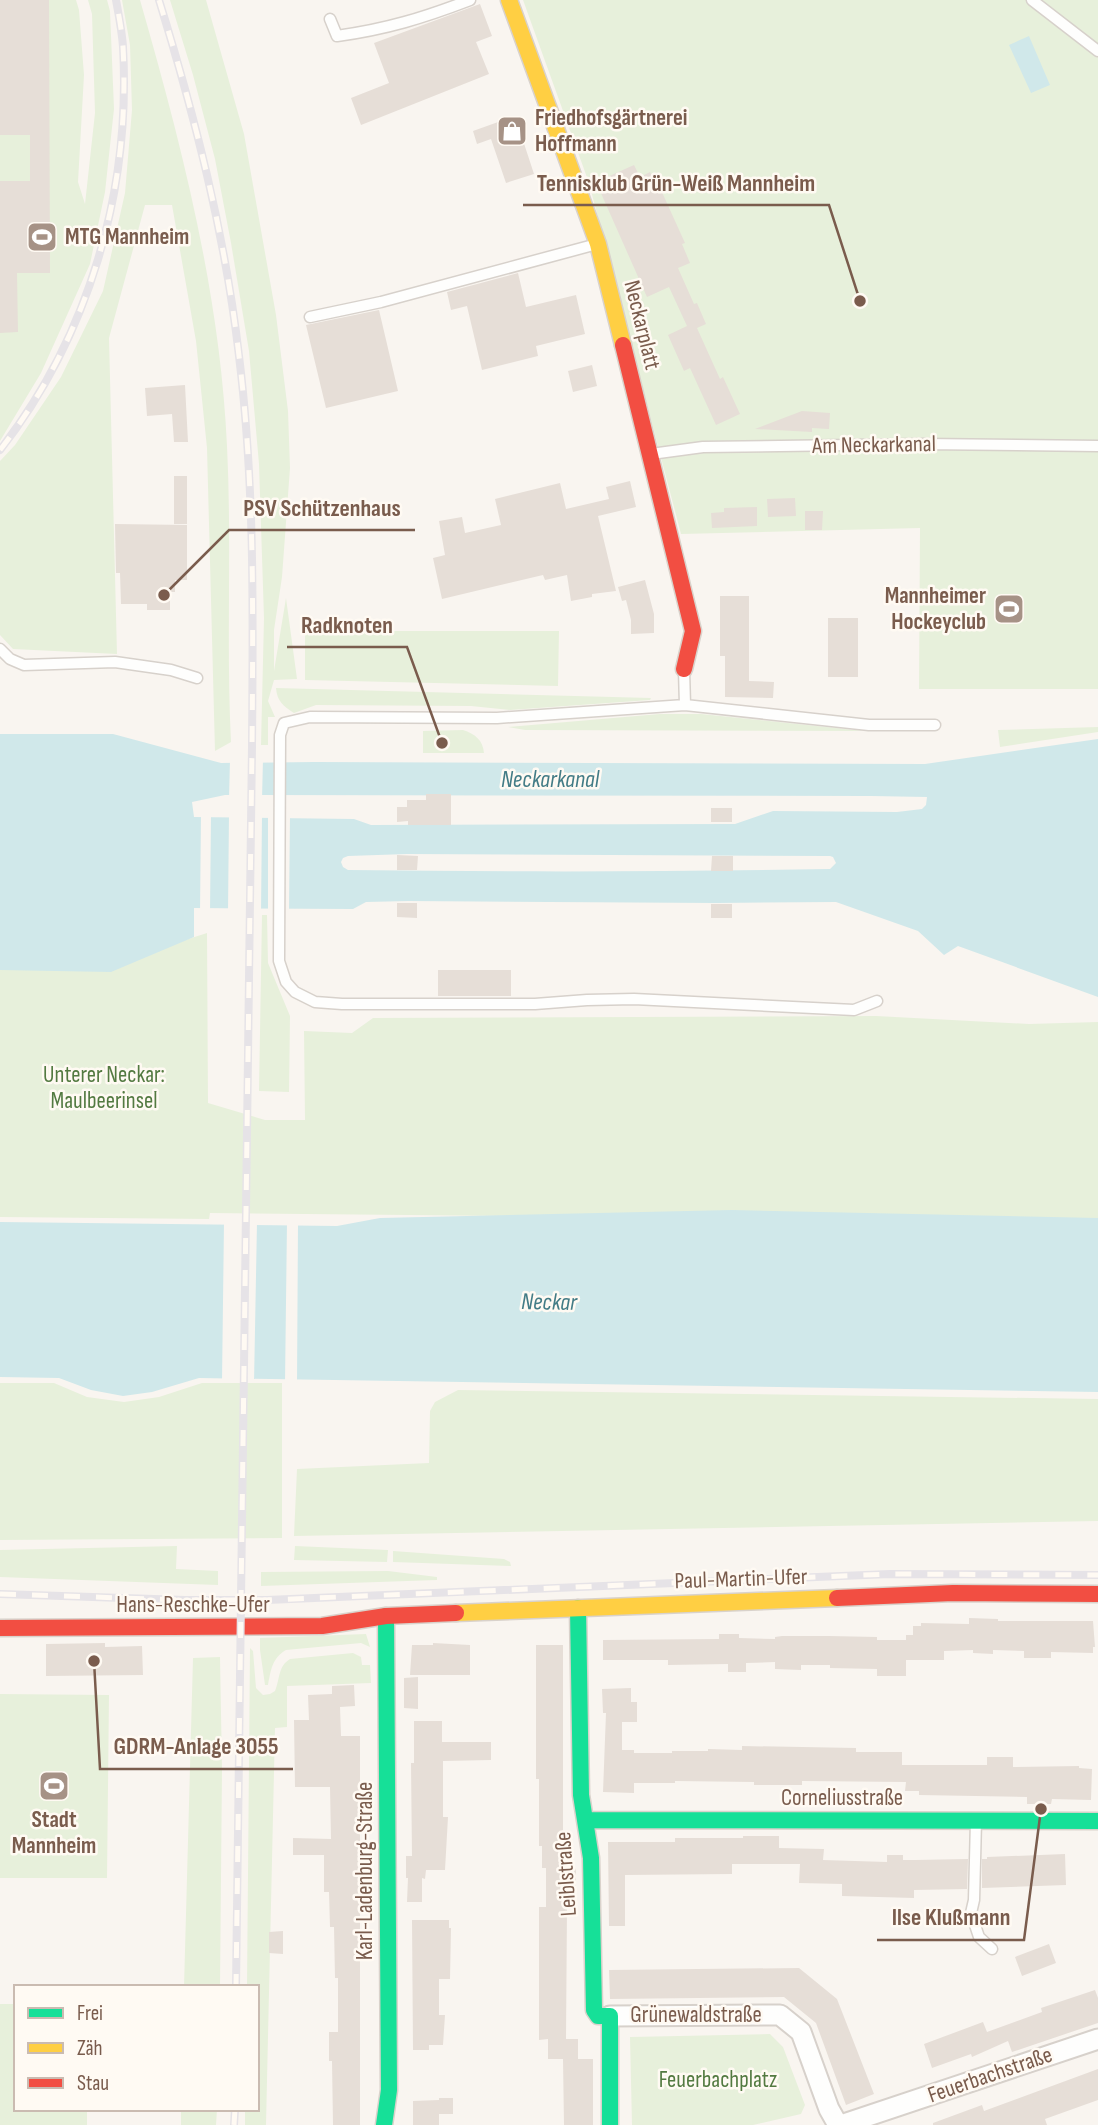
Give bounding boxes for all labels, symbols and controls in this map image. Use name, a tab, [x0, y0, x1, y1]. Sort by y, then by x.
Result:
place label: Friedhofsgärtnerei Hoffmann	[535, 104, 687, 158]
shop icon: Friedhofsgärtnerei Hoffmann	[495, 114, 529, 148]
callout: Tennisklub Grün-Weiß Mannheim	[523, 160, 829, 205]
text: Tennisklub Grün-Weiß Mannheim	[537, 169, 815, 198]
sports icon: MTG Mannheim	[25, 220, 59, 254]
place label: MTG Mannheim	[65, 223, 189, 251]
street label: Neckarplatt	[617, 277, 667, 373]
street label: Am Neckarkanal	[811, 430, 936, 460]
callout: PSV Schützenhaus	[229, 485, 415, 530]
text: PSV Schützenhaus	[243, 494, 401, 523]
place label: Mannheimer Hockeyclub	[885, 582, 986, 636]
sports icon: Mannheimer Hockeyclub	[992, 592, 1026, 626]
callout: Radknoten	[287, 602, 407, 647]
text: Radknoten	[301, 611, 393, 640]
water label: Neckarkanal	[501, 765, 600, 794]
park label: Unterer Neckar: Maulbeerinsel	[43, 1061, 165, 1115]
water label: Neckar	[521, 1287, 578, 1317]
street label: Paul-Martin-Ufer	[674, 1563, 808, 1595]
street label: Hans-Reschke-Ufer	[116, 1591, 270, 1619]
callout: GDRM-Anlage 3055	[100, 1724, 293, 1769]
text: GDRM-Anlage 3055	[113, 1732, 279, 1761]
sports icon: Stadt Mannheim	[37, 1769, 71, 1803]
street label: Karl-Ladenburg-Straße	[351, 1782, 379, 1960]
street label: Corneliusstraße	[781, 1784, 903, 1812]
place label: Stadt Mannheim	[12, 1806, 96, 1860]
street label: Leiblstraße	[549, 1831, 583, 1917]
callout: Ilse Klußmann	[877, 1895, 1024, 1940]
text: Ilse Klußmann	[892, 1903, 1010, 1932]
legend	[14, 1985, 259, 2111]
text: Frei	[77, 2001, 103, 2026]
street label: Grünewaldstraße	[630, 2001, 762, 2029]
text: Zäh	[77, 2036, 103, 2061]
street label: Feuerbachstraße	[924, 2041, 1056, 2109]
park label: Feuerbachplatz	[659, 2066, 777, 2094]
text: Stau	[77, 2071, 109, 2096]

